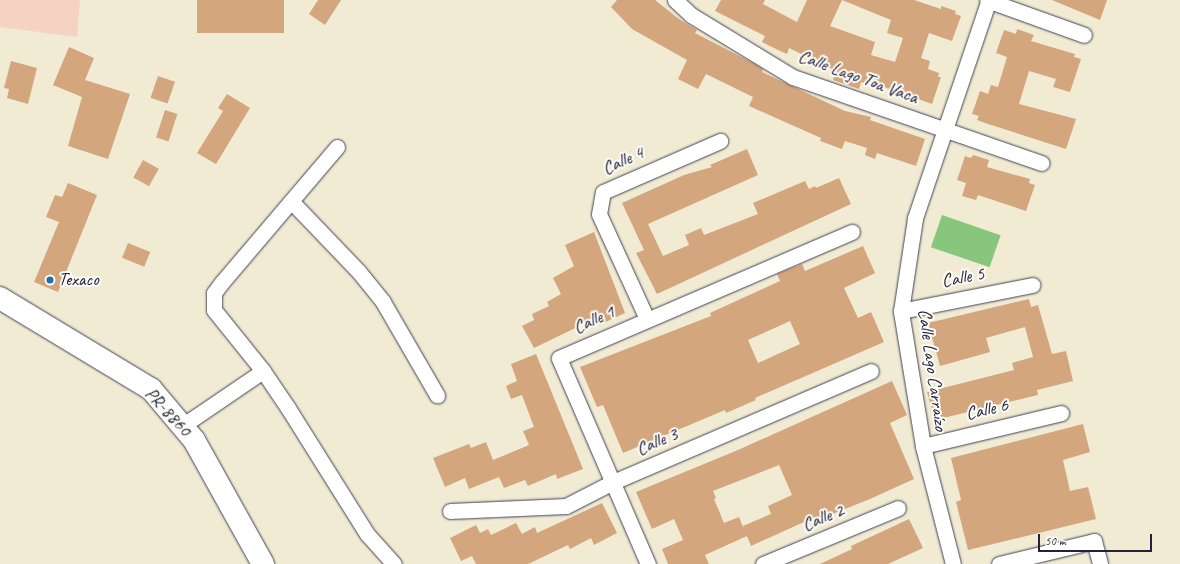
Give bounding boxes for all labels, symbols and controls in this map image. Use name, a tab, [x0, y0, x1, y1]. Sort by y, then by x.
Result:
street label: Calle Lago Toa Vaca	[795, 45, 921, 109]
street label: Calle 4	[599, 142, 647, 180]
street label: Calle 5	[940, 263, 986, 293]
place label: Texaco	[58, 269, 99, 291]
marker: Texaco	[45, 275, 55, 285]
street label: Calle 1	[570, 301, 618, 339]
street label: Calle Lago Carraízo	[912, 307, 952, 433]
street label: PR-8860	[140, 383, 196, 441]
street label: Calle 6	[963, 394, 1011, 426]
street label: Calle 3	[633, 423, 681, 461]
street label: Calle 2	[799, 499, 847, 537]
scale bar	[1040, 526, 1154, 552]
text: 50 m	[1045, 533, 1065, 549]

